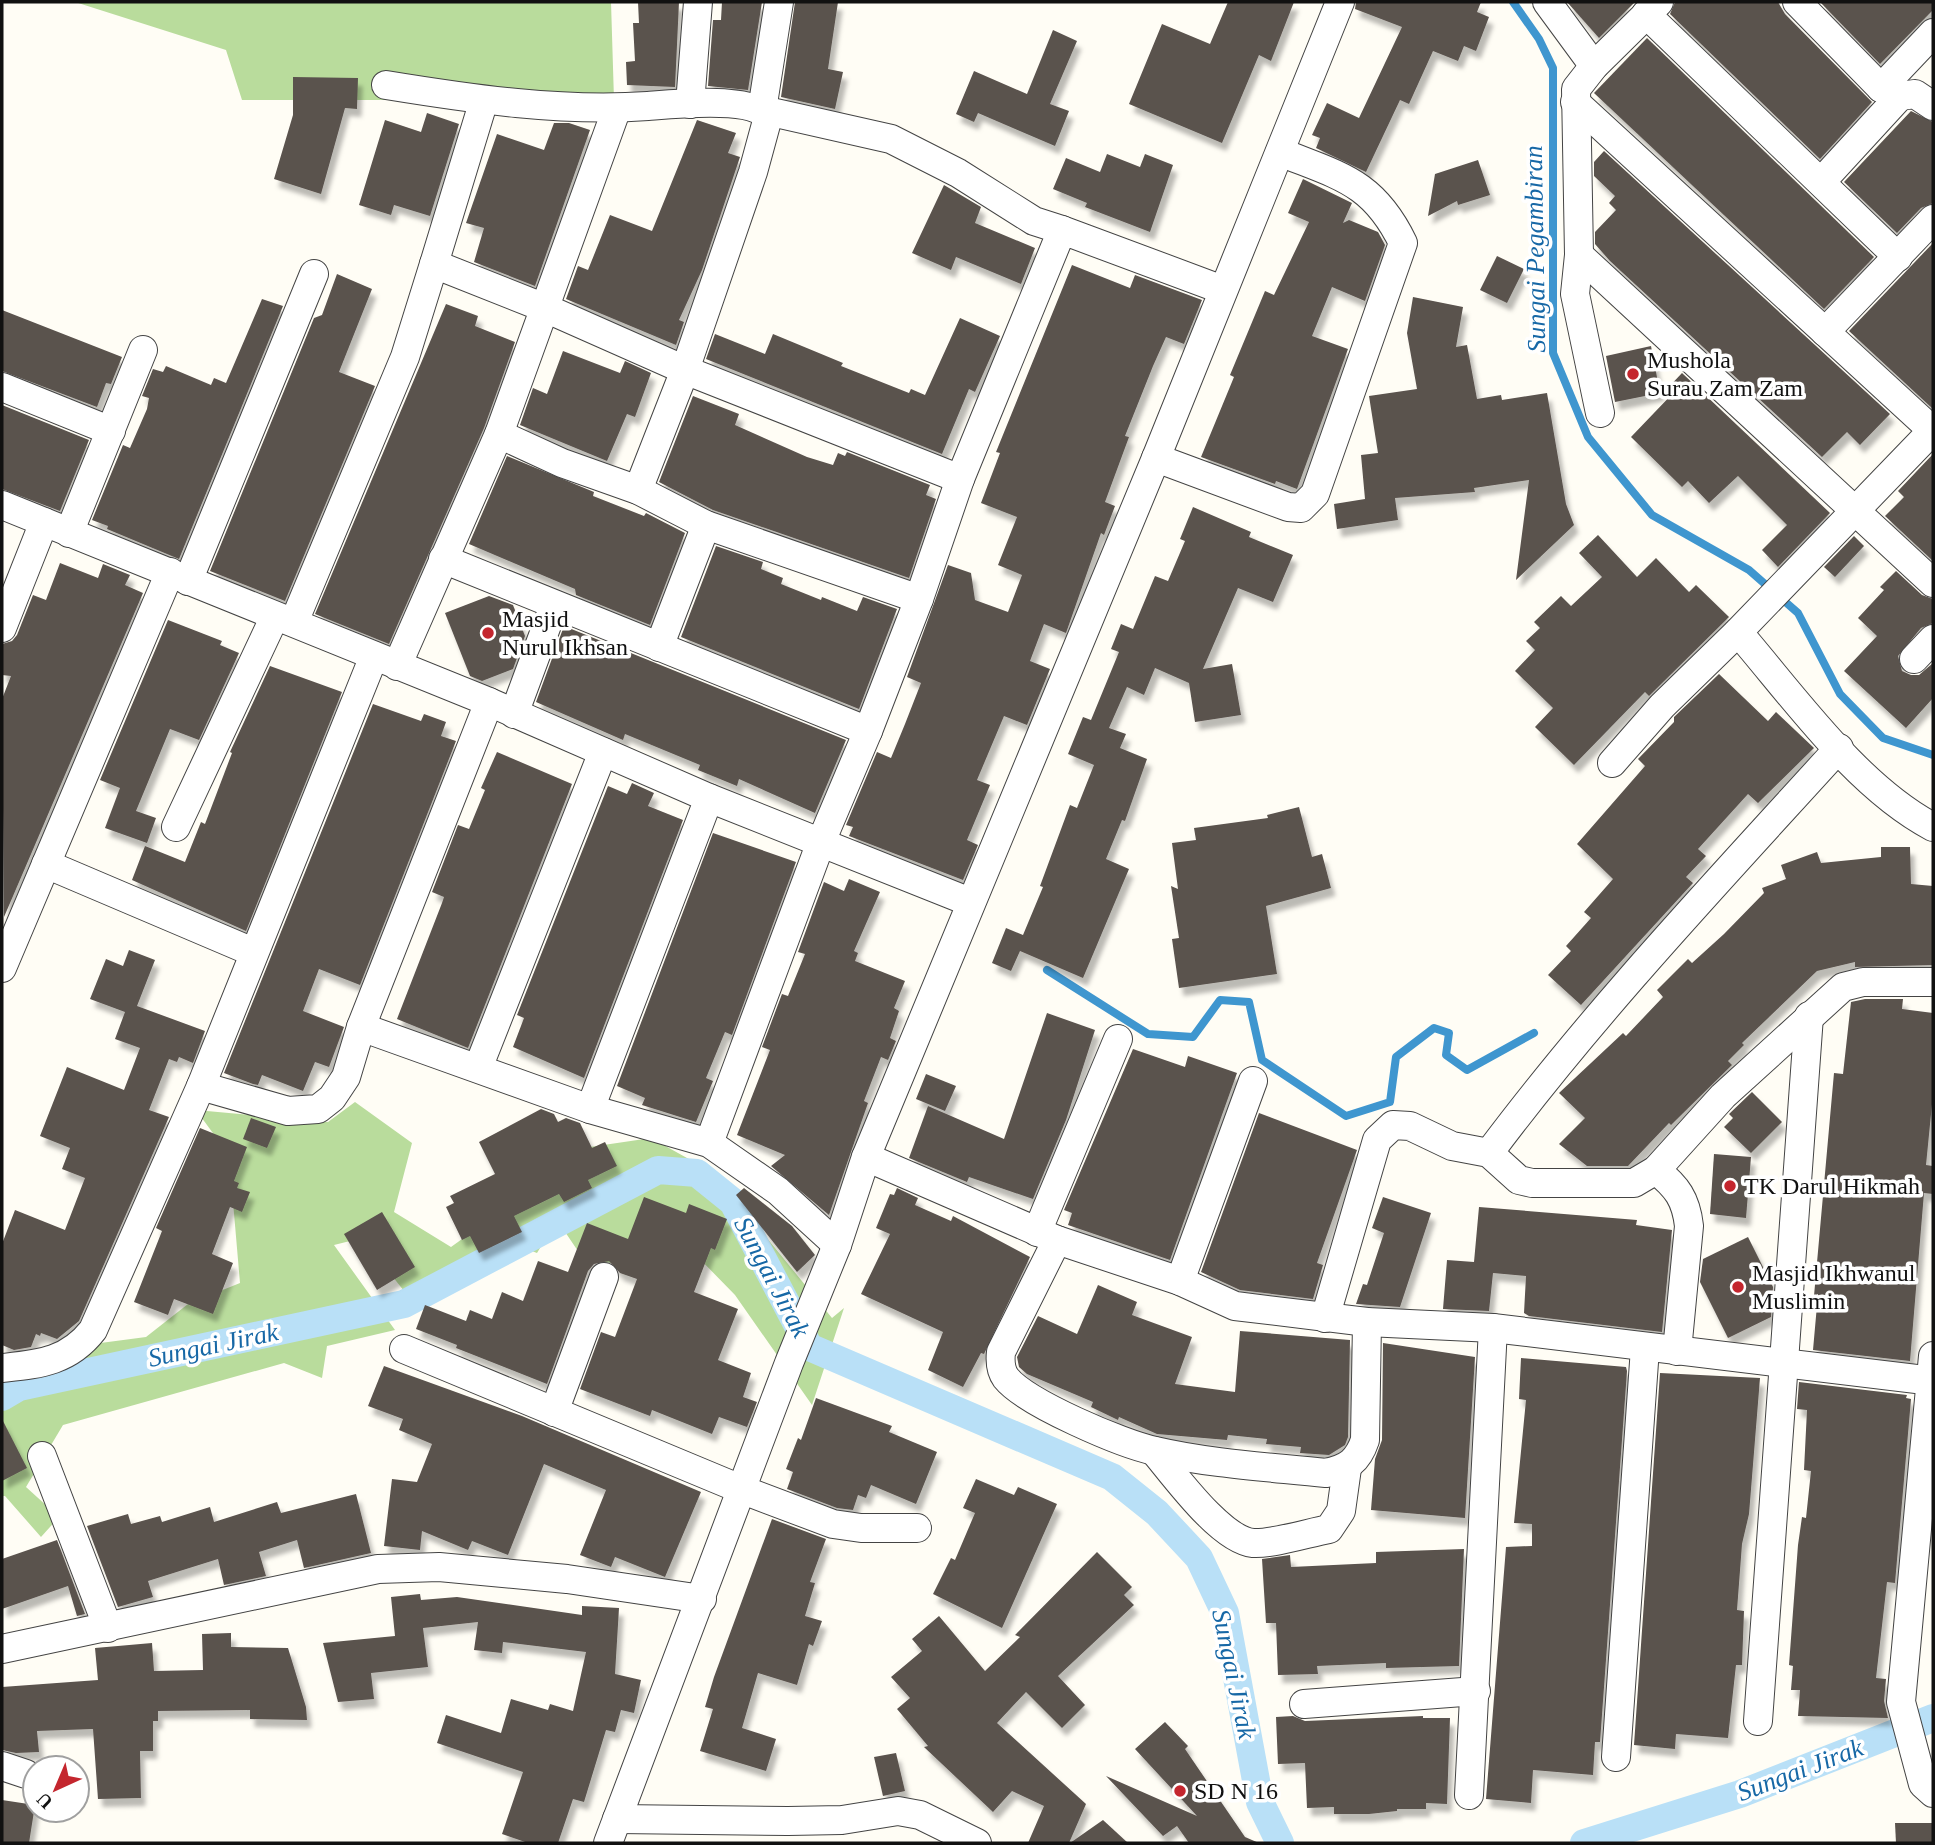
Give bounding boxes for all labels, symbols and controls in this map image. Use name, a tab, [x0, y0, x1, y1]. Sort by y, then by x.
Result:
water label: Sungai Pegambiran	[1519, 145, 1551, 353]
place label: Mushola Surau Zam Zam	[1647, 347, 1803, 401]
marker: Mushola Surau Zam Zam	[1625, 366, 1641, 382]
place label: Masjid Nurul Ikhsan	[502, 606, 628, 660]
marker: Masjid Nurul Ikhsan	[480, 625, 496, 641]
place label: TK Darul Hikmah	[1744, 1173, 1920, 1199]
marker: TK Darul Hikmah	[1722, 1178, 1738, 1194]
water label: Sungai Jirak	[728, 1212, 816, 1343]
place label: Masjid Ikhwanul Muslimin	[1752, 1260, 1916, 1314]
marker: Masjid Ikhwanul Muslimin	[1730, 1279, 1746, 1295]
water label: Sungai Jirak	[145, 1317, 281, 1373]
water label: Sungai Jirak	[1206, 1606, 1262, 1742]
water label: Sungai Jirak	[1733, 1733, 1867, 1807]
north arrow	[21, 1754, 91, 1824]
place label: SD N 16	[1194, 1778, 1278, 1804]
marker: SD N 16	[1172, 1783, 1188, 1799]
text: U	[32, 1788, 57, 1813]

